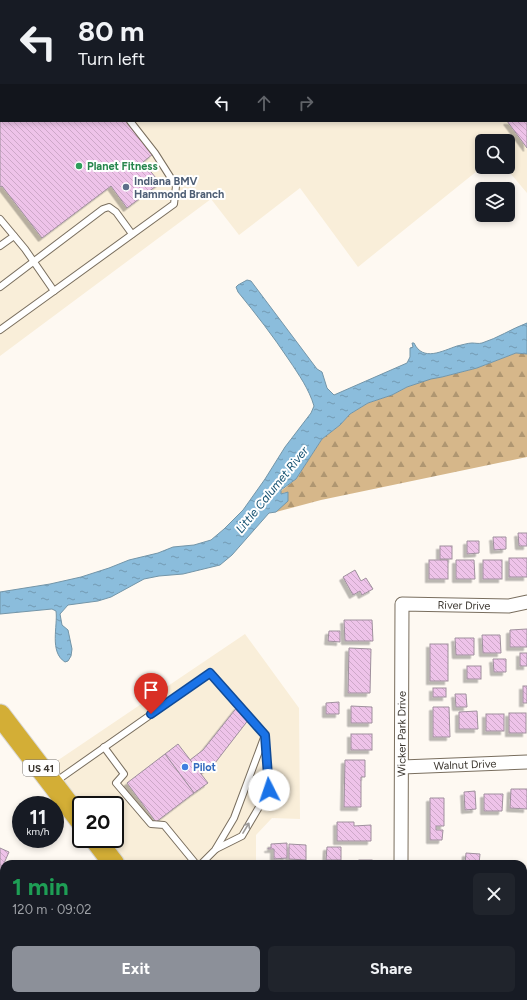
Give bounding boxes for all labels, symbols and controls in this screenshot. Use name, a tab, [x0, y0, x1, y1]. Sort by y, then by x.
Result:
text: 80 m	[78, 14, 144, 48]
icon: left	[12, 16, 64, 68]
text: Turn left	[78, 48, 145, 70]
icon: left	[211, 92, 233, 114]
icon: ahead	[253, 92, 275, 114]
icon: right	[295, 92, 317, 114]
map controls	[475, 134, 515, 222]
button: search	[475, 134, 515, 174]
place label: Planet Fitness	[87, 160, 158, 173]
marker: Planet Fitness	[74, 161, 84, 171]
place label: Indiana BMV Hammond Branch	[134, 175, 224, 201]
marker: Indiana BMV Hammond Branch	[121, 182, 131, 192]
button: layers	[475, 182, 515, 222]
water label: Little Calumet River	[233, 443, 312, 536]
street label: River Drive	[437, 599, 491, 613]
pin	[134, 673, 168, 714]
icon: arrive	[140, 679, 162, 701]
street label: Wicker Park Drive	[395, 691, 409, 777]
street label: Walnut Drive	[433, 757, 497, 773]
road number: US 41	[23, 760, 59, 776]
place label: Pilot	[193, 761, 217, 774]
marker: Pilot	[180, 762, 190, 772]
position arrow	[248, 769, 290, 811]
speed limit sign: 20	[72, 796, 124, 848]
text: 11	[30, 805, 46, 829]
one-way arrow	[243, 822, 251, 834]
text: km/h	[27, 825, 49, 838]
text: 1 min	[12, 872, 69, 901]
button: close	[473, 873, 515, 915]
text: 120 m · 09:02	[12, 902, 92, 917]
button: Exit	[12, 946, 260, 992]
button: Share	[268, 946, 515, 992]

